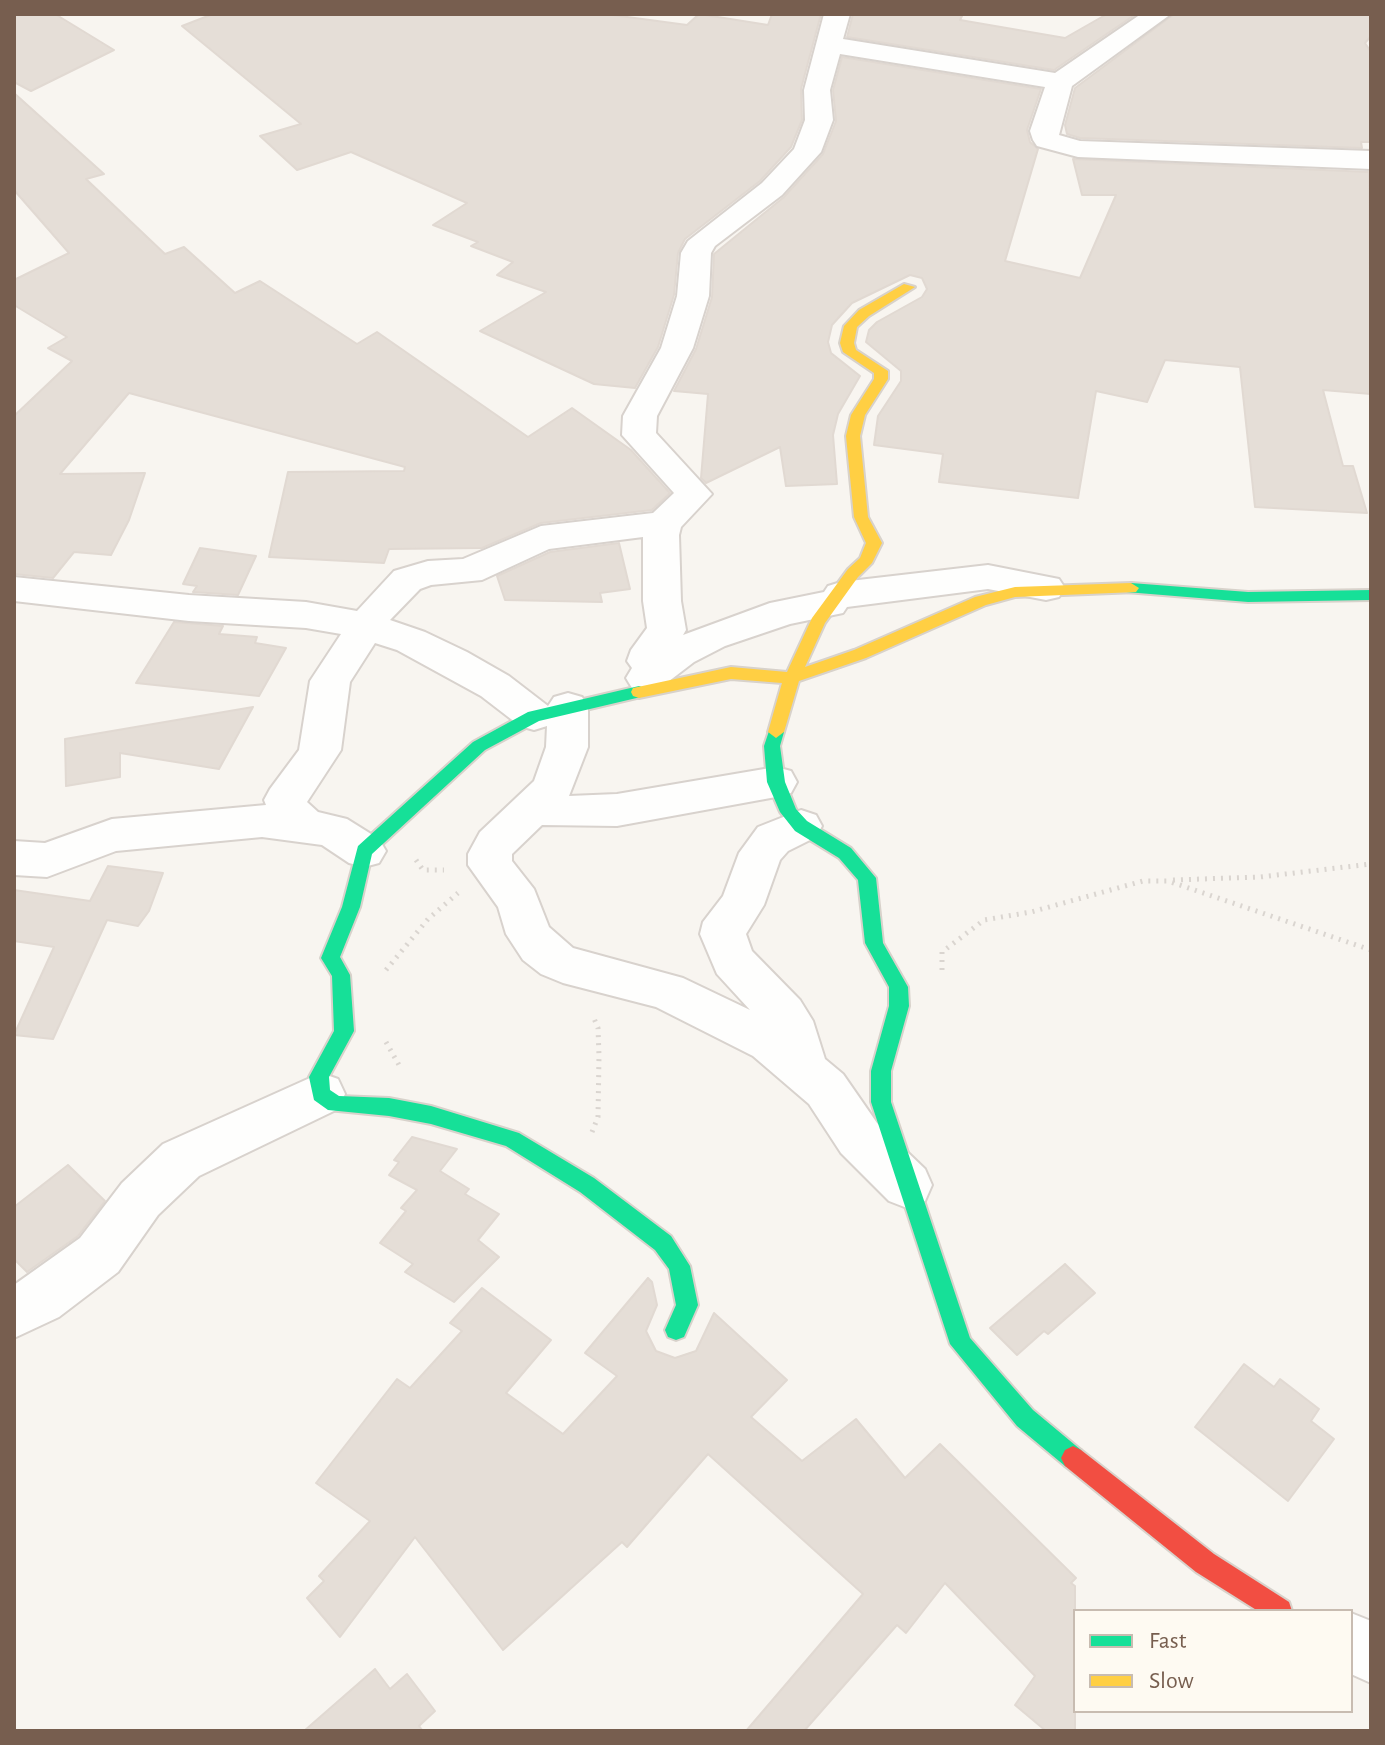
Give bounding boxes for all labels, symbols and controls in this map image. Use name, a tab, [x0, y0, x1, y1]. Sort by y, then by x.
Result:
legend	[1073, 1609, 1353, 1713]
text: Fast	[1149, 1629, 1186, 1653]
text: Slow	[1149, 1669, 1194, 1693]

